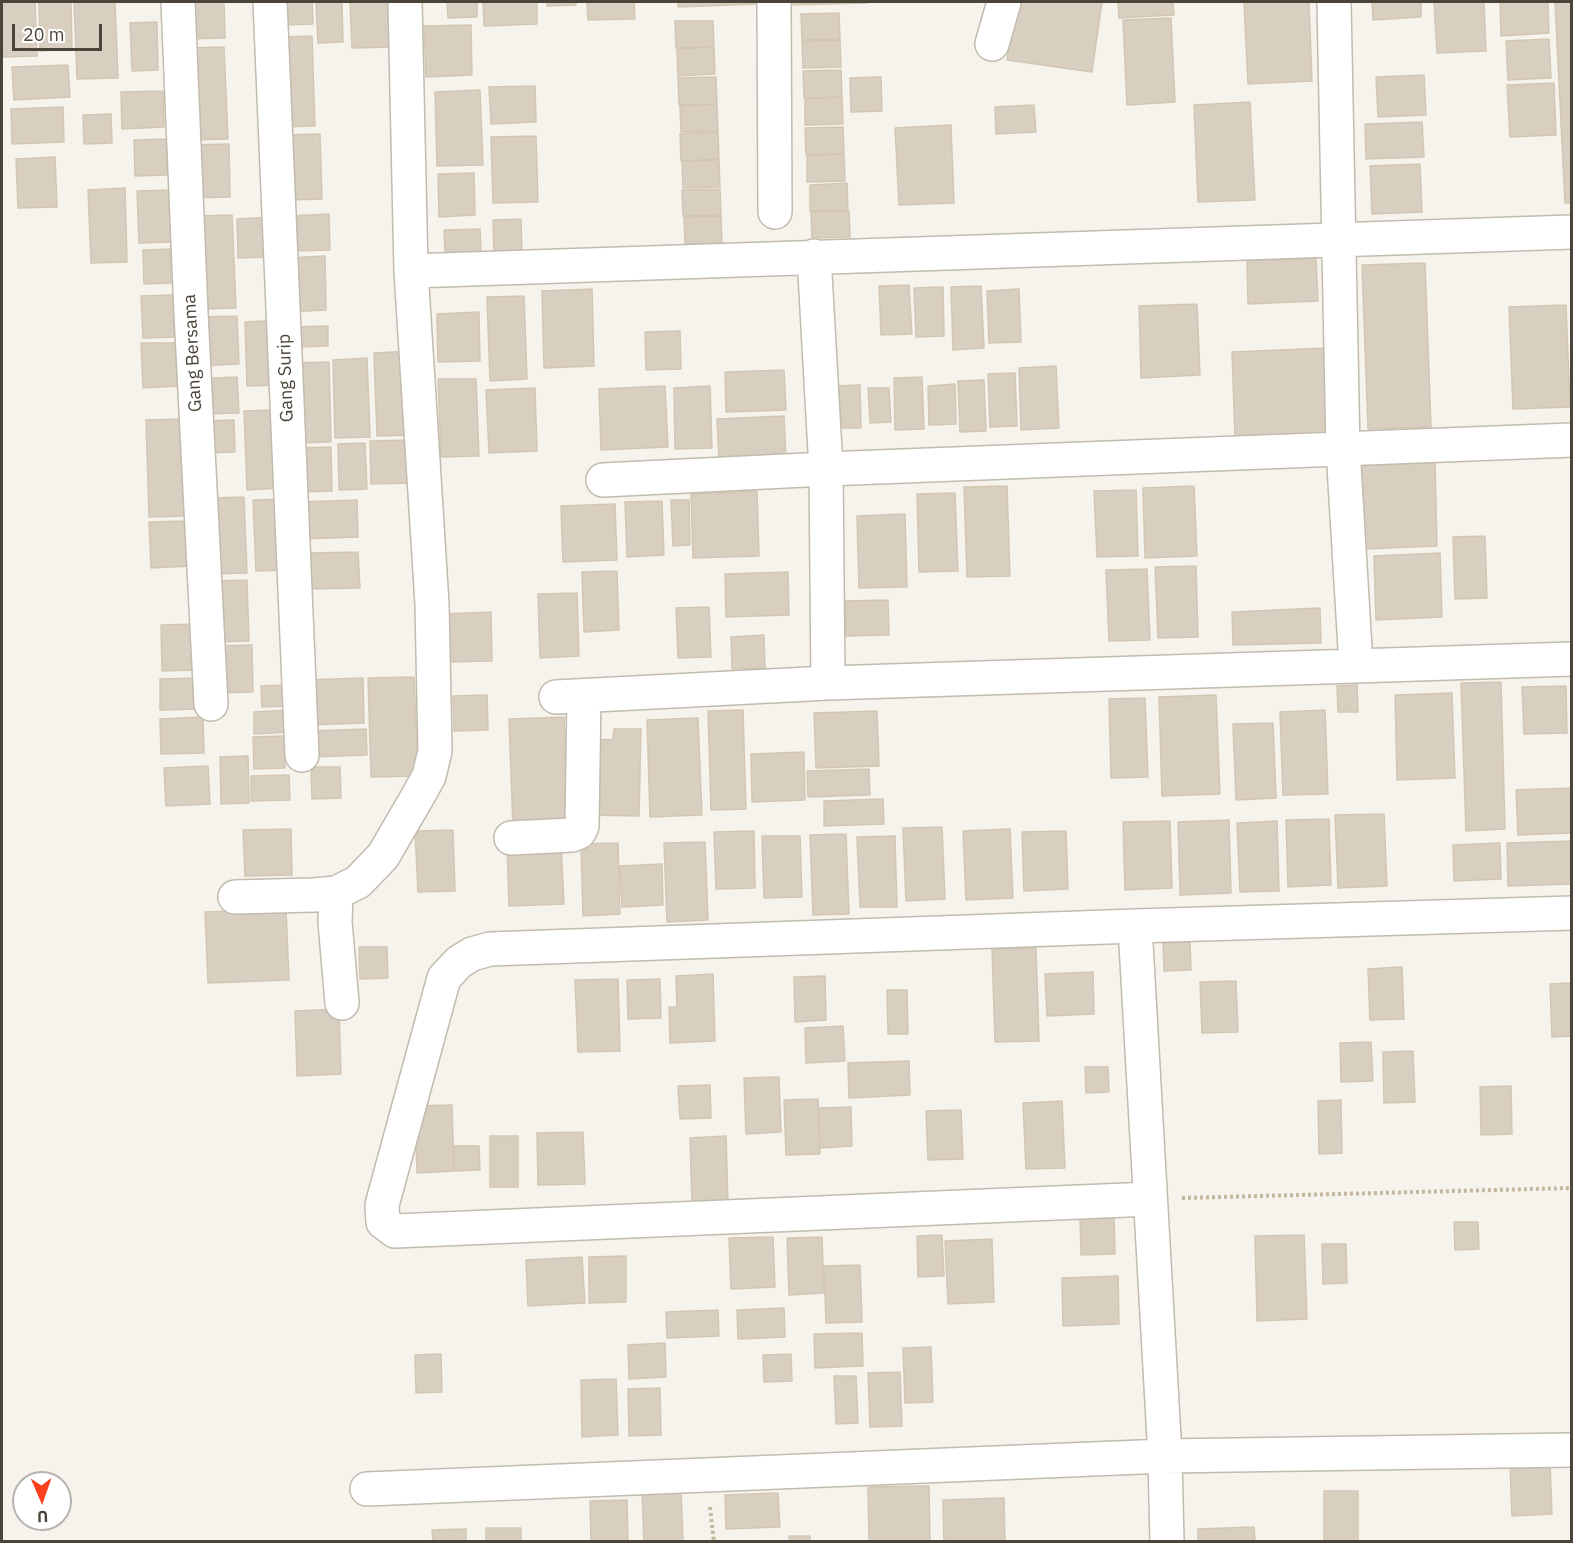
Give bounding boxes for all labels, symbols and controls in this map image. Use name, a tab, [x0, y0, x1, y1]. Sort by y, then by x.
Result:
scale bar	[15, 12, 105, 50]
text: 20 m	[23, 23, 65, 46]
street label: Gang Bersama	[179, 293, 207, 413]
street label: Gang Surip	[274, 333, 298, 423]
north arrow	[12, 1471, 72, 1531]
text: U	[37, 1507, 48, 1527]

